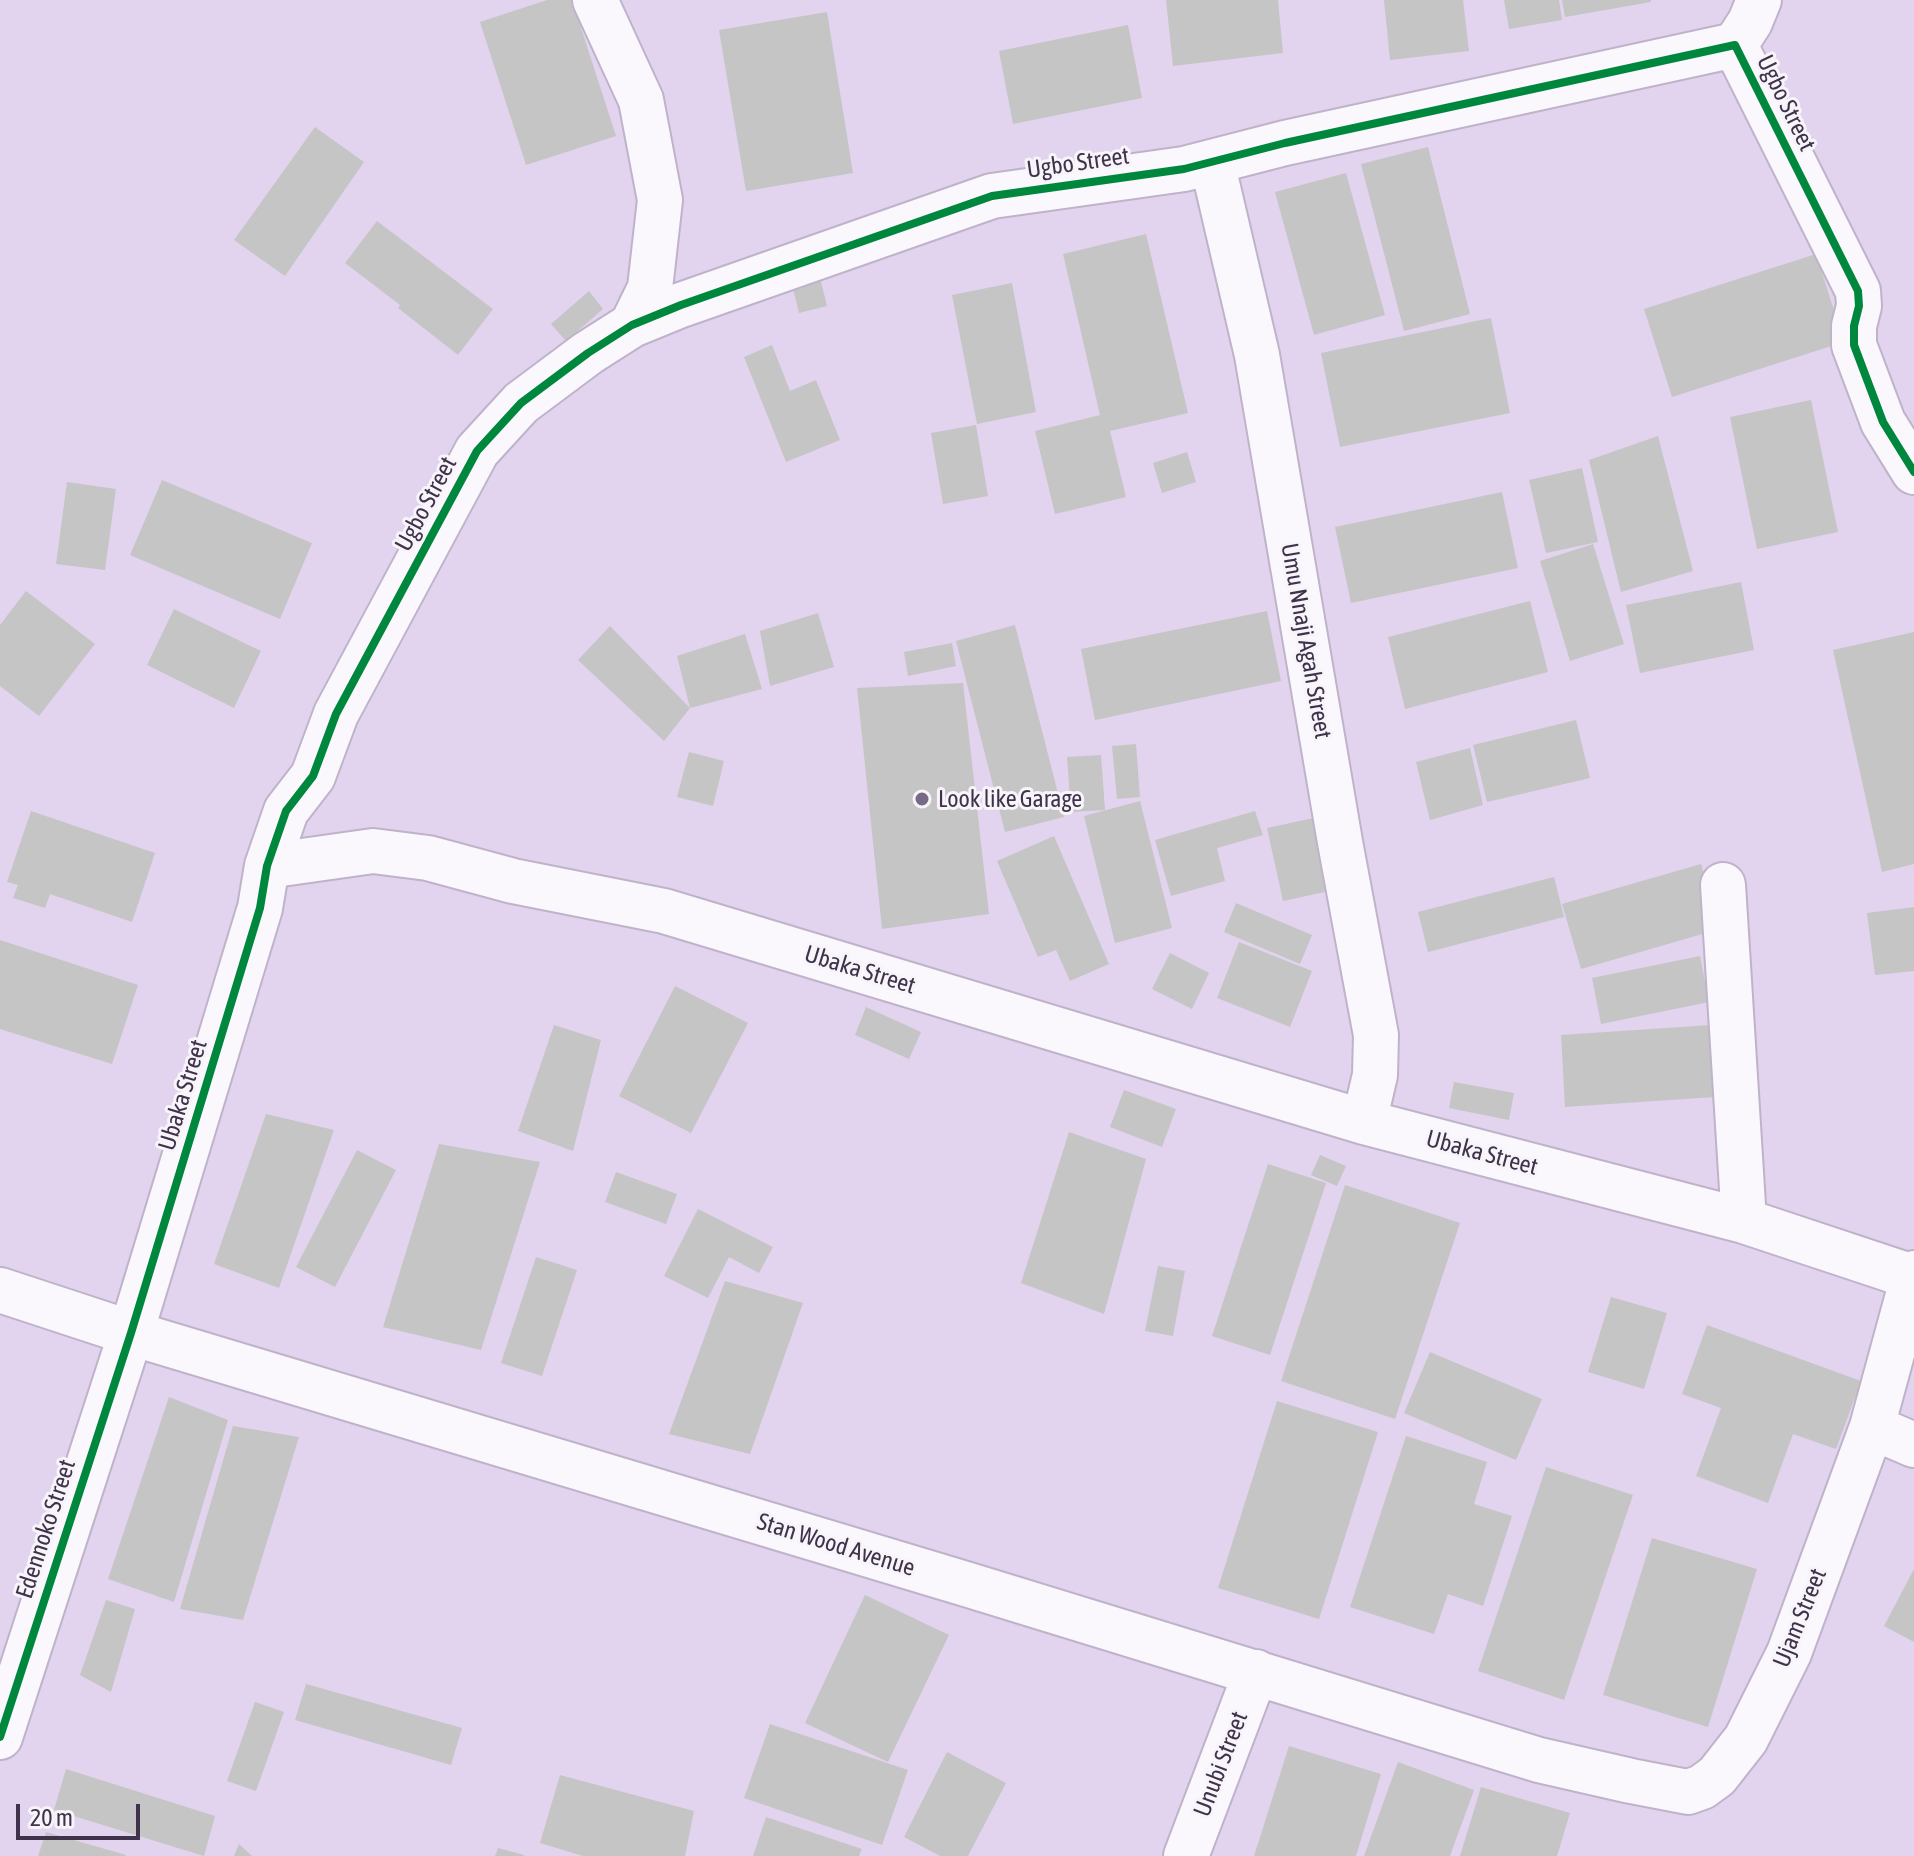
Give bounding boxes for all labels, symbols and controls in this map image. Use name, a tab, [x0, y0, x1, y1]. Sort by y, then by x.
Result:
street label: Ugbo Street	[1750, 50, 1822, 156]
street label: Ugbo Street	[1025, 142, 1131, 184]
street label: Ugbo Street	[389, 452, 463, 556]
street label: Umu Nnaji Agah Street	[1275, 541, 1337, 741]
place label: Look like Garage	[938, 785, 1082, 813]
marker: Look like Garage	[913, 790, 931, 808]
street label: Ubaka Street	[801, 940, 919, 1000]
street label: Ubaka Street	[153, 1036, 213, 1154]
street label: Ubaka Street	[1423, 1124, 1541, 1182]
street label: Edennoko Street	[10, 1456, 82, 1602]
street label: Stan Wood Avenue	[754, 1507, 918, 1583]
street label: Ujam Street	[1767, 1564, 1833, 1672]
street label: Unubi Street	[1188, 1707, 1254, 1821]
scale bar	[20, 1788, 144, 1838]
text: 20 m	[30, 1804, 73, 1831]

